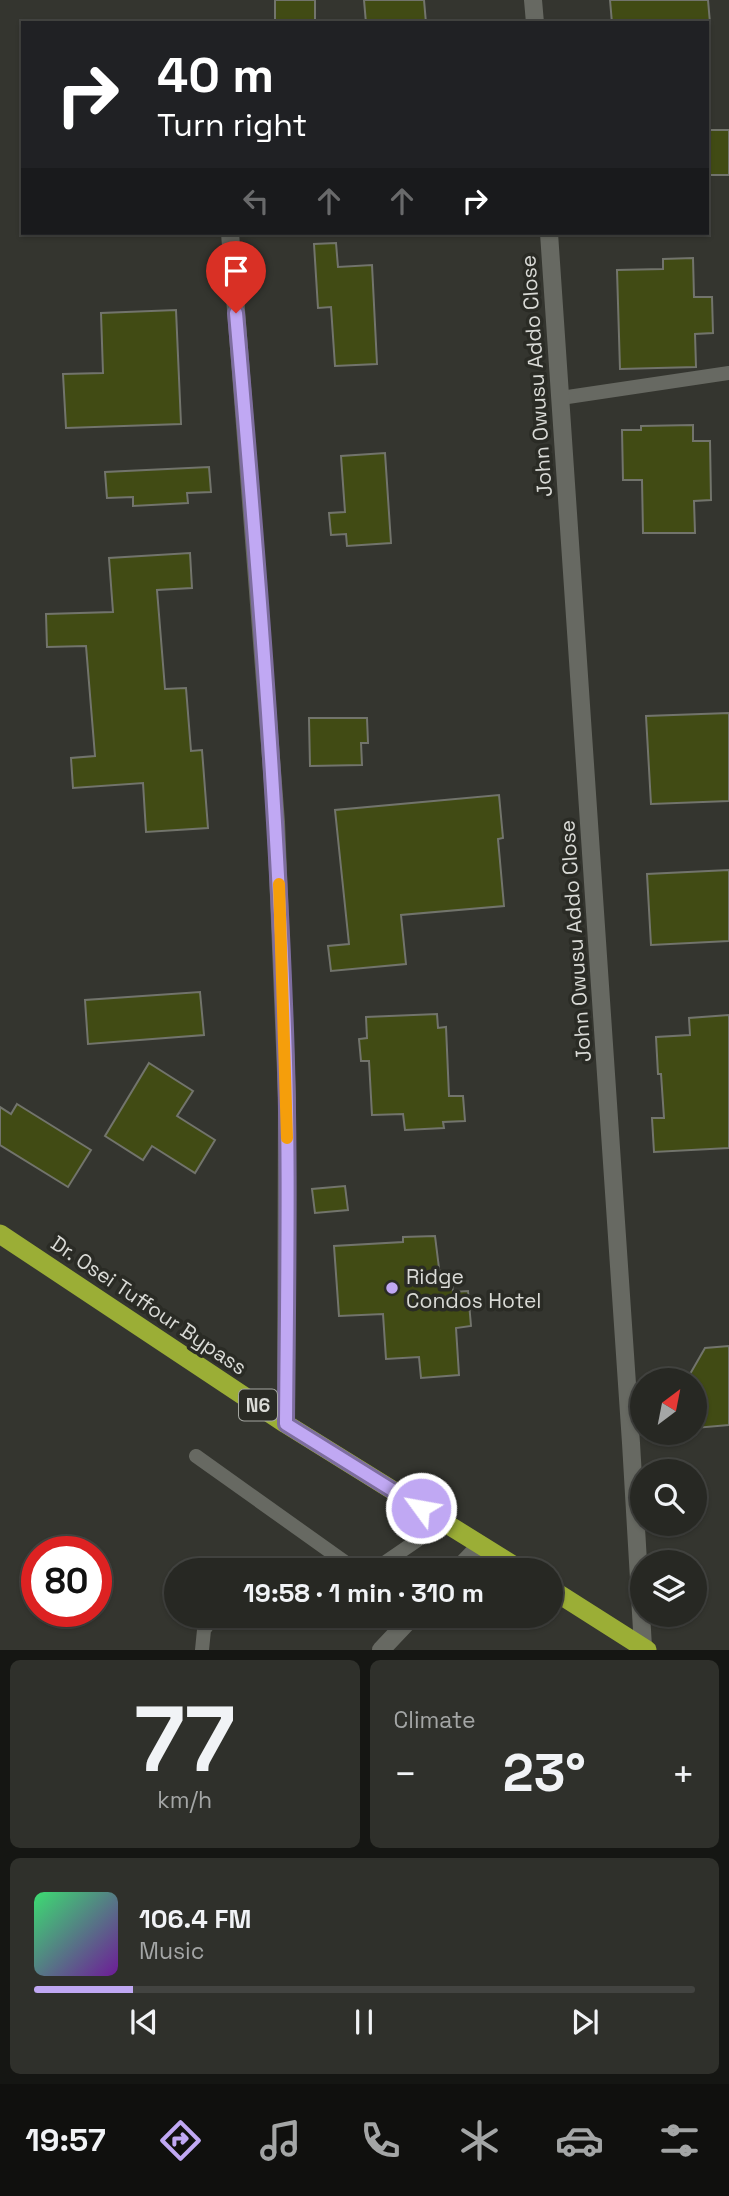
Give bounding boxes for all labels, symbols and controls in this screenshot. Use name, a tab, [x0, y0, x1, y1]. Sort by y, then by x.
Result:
text: 40 m	[157, 44, 274, 106]
icon: right	[42, 49, 133, 140]
text: Turn right	[157, 105, 307, 145]
icon: left	[237, 182, 275, 220]
icon: ahead	[310, 182, 348, 220]
icon: ahead	[383, 182, 421, 220]
icon: right	[456, 182, 494, 220]
pin	[206, 241, 266, 313]
icon: arrive	[217, 252, 255, 290]
street label: John Owusu Addo Close	[514, 254, 558, 498]
street label: John Owusu Addo Close	[553, 819, 597, 1063]
street label: Dr. Osei Tuffour Bypass	[46, 1229, 252, 1381]
place label: Ridge Condos Hotel	[406, 1263, 542, 1314]
marker: Ridge Condos Hotel	[384, 1280, 400, 1296]
north arrow	[630, 1368, 707, 1446]
map controls	[630, 1368, 707, 1627]
road number: N6	[239, 1390, 277, 1420]
button: search	[630, 1459, 707, 1536]
position arrow	[384, 1471, 458, 1545]
speed limit sign: 80	[21, 1536, 112, 1627]
button: layers	[630, 1550, 707, 1627]
text: 19:58 · 1 min · 310 m	[243, 1576, 484, 1610]
text: 77	[134, 1681, 235, 1798]
text: Climate	[394, 1705, 476, 1735]
text: 23°	[503, 1740, 586, 1806]
text: −	[394, 1750, 417, 1798]
text: +	[671, 1750, 695, 1798]
text: km/h	[157, 1785, 212, 1815]
text: 106.4 FM	[139, 1902, 251, 1936]
text: Music	[139, 1936, 204, 1966]
icon: previous	[125, 2003, 163, 2041]
icon: pause	[345, 2003, 383, 2041]
icon: next	[566, 2003, 604, 2041]
icon: directions	[156, 2116, 205, 2165]
icon: music	[256, 2116, 305, 2165]
icon: phone	[356, 2116, 405, 2165]
icon: climate	[455, 2116, 504, 2165]
icon: car	[555, 2116, 604, 2165]
icon: filters	[655, 2116, 704, 2165]
text: 19:57	[25, 2120, 106, 2160]

